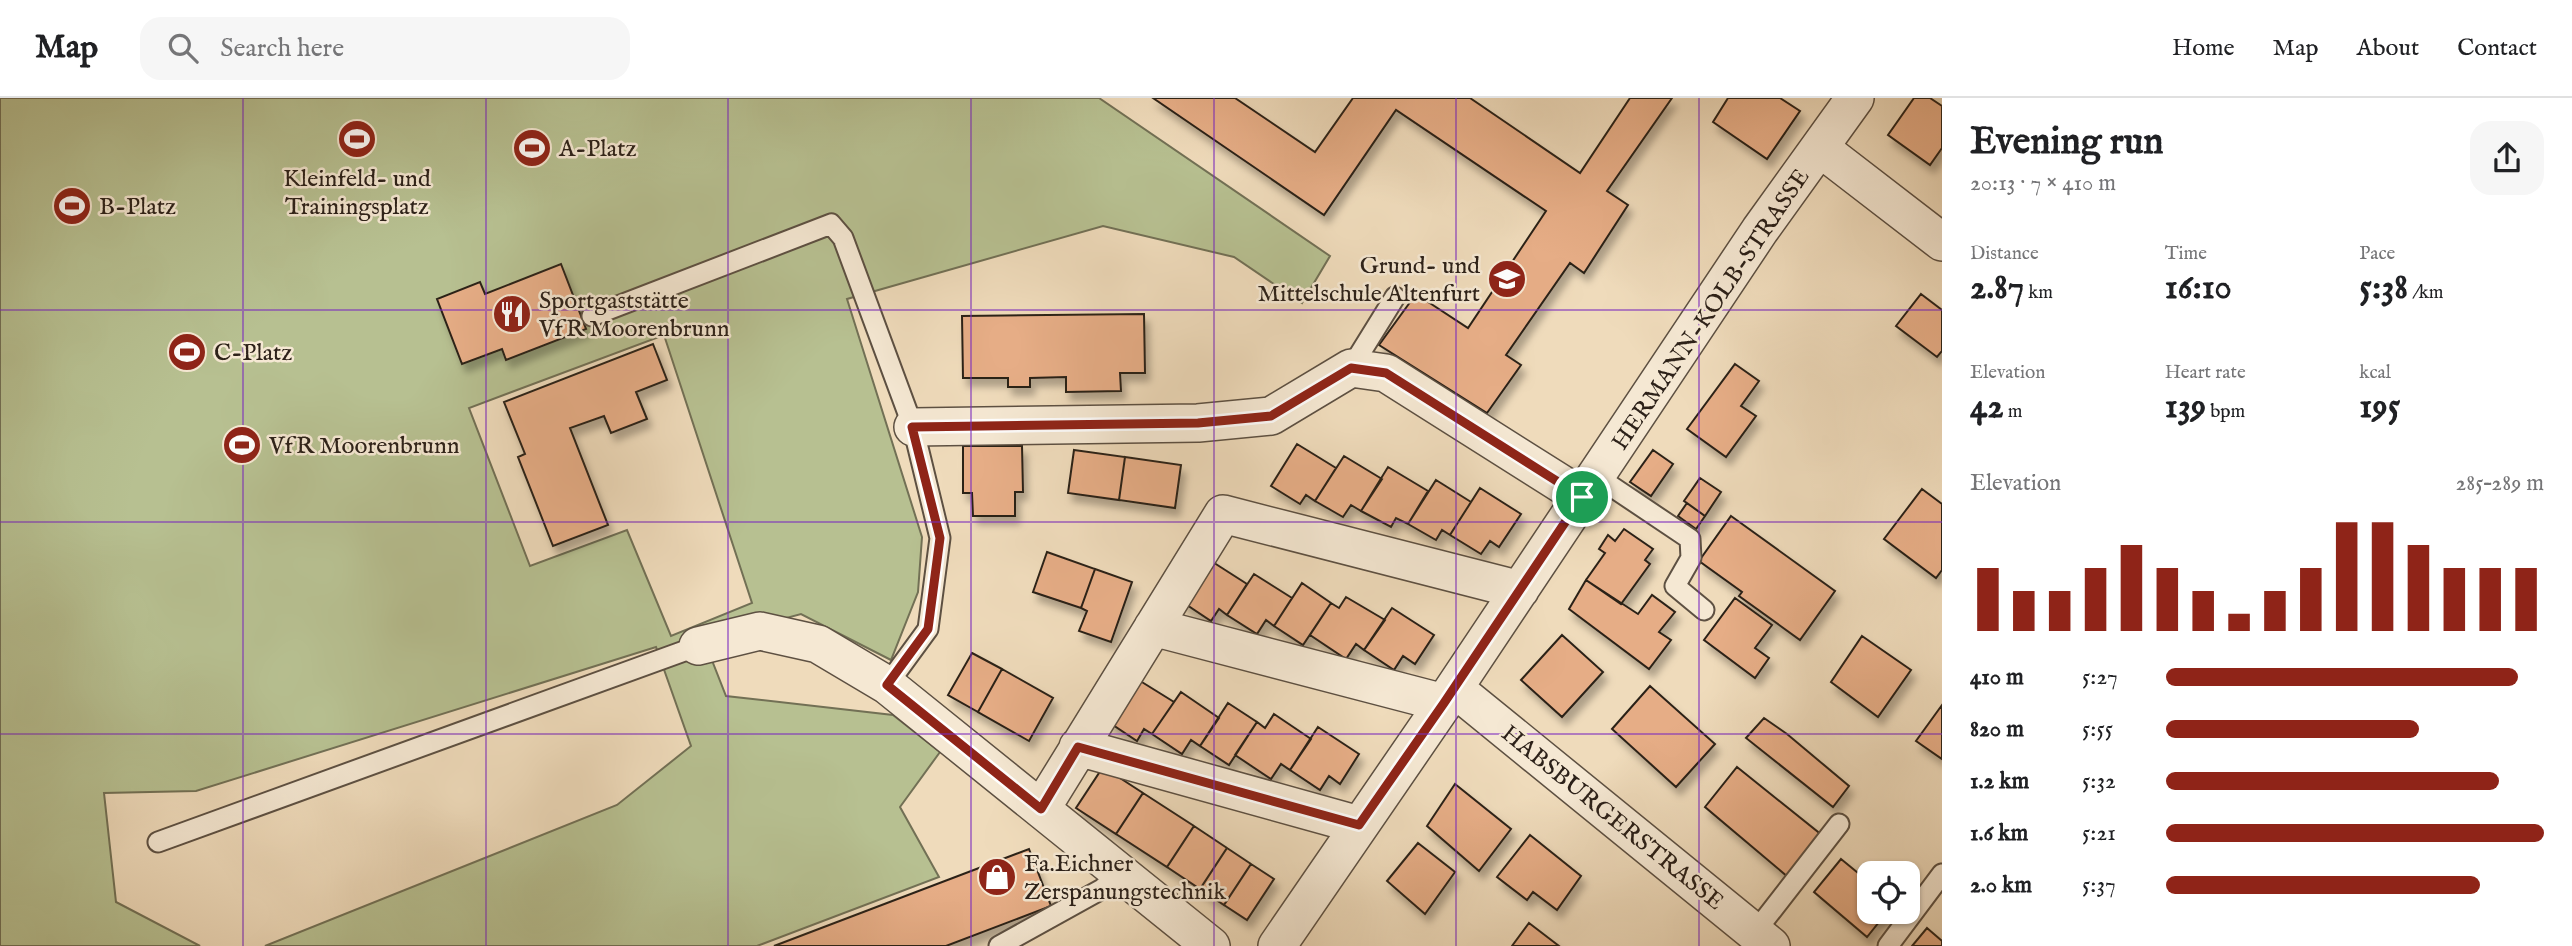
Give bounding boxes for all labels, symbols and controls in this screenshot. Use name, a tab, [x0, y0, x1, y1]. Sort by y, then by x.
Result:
search box	[140, 17, 630, 80]
text: Map	[35, 27, 98, 69]
icon: search	[164, 29, 202, 67]
text: Search here	[220, 32, 344, 65]
text: Home	[2172, 33, 2235, 64]
text: Map	[2273, 33, 2319, 64]
text: About	[2357, 33, 2419, 64]
text: Contact	[2457, 33, 2537, 64]
sports icon: Kleinfeld- und Trainingsplatz	[336, 118, 378, 160]
text: Evening run	[1970, 119, 2164, 167]
button: share	[2470, 121, 2544, 195]
sports icon: A-Platz	[511, 127, 553, 169]
place label: A-Platz	[558, 134, 637, 165]
street label: HERMANN-KOLB-STRASSE	[1605, 163, 1817, 456]
place label: Kleinfeld- und Trainingsplatz	[283, 164, 431, 223]
text: 20:13 · 7 × 410 m	[1970, 169, 2116, 198]
sports icon: B-Platz	[51, 185, 93, 227]
place label: B-Platz	[99, 192, 176, 223]
text: Distance	[1970, 242, 2039, 266]
text: Time	[2165, 242, 2207, 266]
text: Pace	[2359, 242, 2395, 266]
place label: Grund- und Mittelschule Altenfurt	[1257, 251, 1480, 310]
school or university icon: Grund- und Mittelschule Altenfurt	[1486, 258, 1528, 300]
text: 2.87	[1970, 266, 2024, 311]
text: 16:10	[2165, 266, 2232, 311]
text: 5:38	[2359, 266, 2408, 311]
text: km	[2024, 281, 2053, 305]
text: /km	[2408, 281, 2444, 305]
place label: Sportgaststätte VfR Moorenbrunn	[538, 286, 730, 345]
restaurant icon: Sportgaststätte VfR Moorenbrunn	[491, 293, 533, 335]
sports icon: C-Platz	[166, 331, 208, 373]
place label: C-Platz	[214, 338, 292, 369]
text: Elevation	[1970, 361, 2045, 385]
text: Heart rate	[2165, 361, 2246, 385]
text: kcal	[2359, 361, 2391, 385]
text: 42	[1970, 385, 2004, 430]
text: 139	[2165, 385, 2206, 430]
text: 195	[2359, 385, 2400, 430]
text: m	[2004, 400, 2022, 424]
text: bpm	[2206, 400, 2245, 424]
sports icon: VfR Moorenbrunn	[221, 424, 263, 466]
place label: VfR Moorenbrunn	[268, 431, 460, 462]
pin	[1552, 467, 1612, 527]
text: Elevation	[1970, 469, 2061, 498]
text: 285–289 m	[2456, 469, 2544, 498]
icon: arrive	[1563, 478, 1601, 516]
text: 410 m	[1970, 663, 2024, 692]
text: 5:27	[2082, 663, 2118, 692]
text: 820 m	[1970, 715, 2024, 744]
text: 5:55	[2082, 715, 2113, 744]
street label: HABSBURGERSTRASSE	[1494, 719, 1730, 918]
text: 1.2 km	[1970, 767, 2029, 796]
text: 5:32	[2082, 767, 2116, 796]
text: 1.6 km	[1970, 819, 2028, 848]
text: 5:21	[2082, 819, 2116, 848]
place label: Fa.Eichner Zerspanungstechnik	[1024, 849, 1226, 908]
shop icon: Fa.Eichner Zerspanungstechnik	[976, 856, 1018, 898]
map controls	[1857, 861, 1920, 924]
button: locate	[1857, 861, 1920, 924]
text: 2.0 km	[1970, 871, 2032, 900]
text: 5:37	[2082, 871, 2116, 900]

